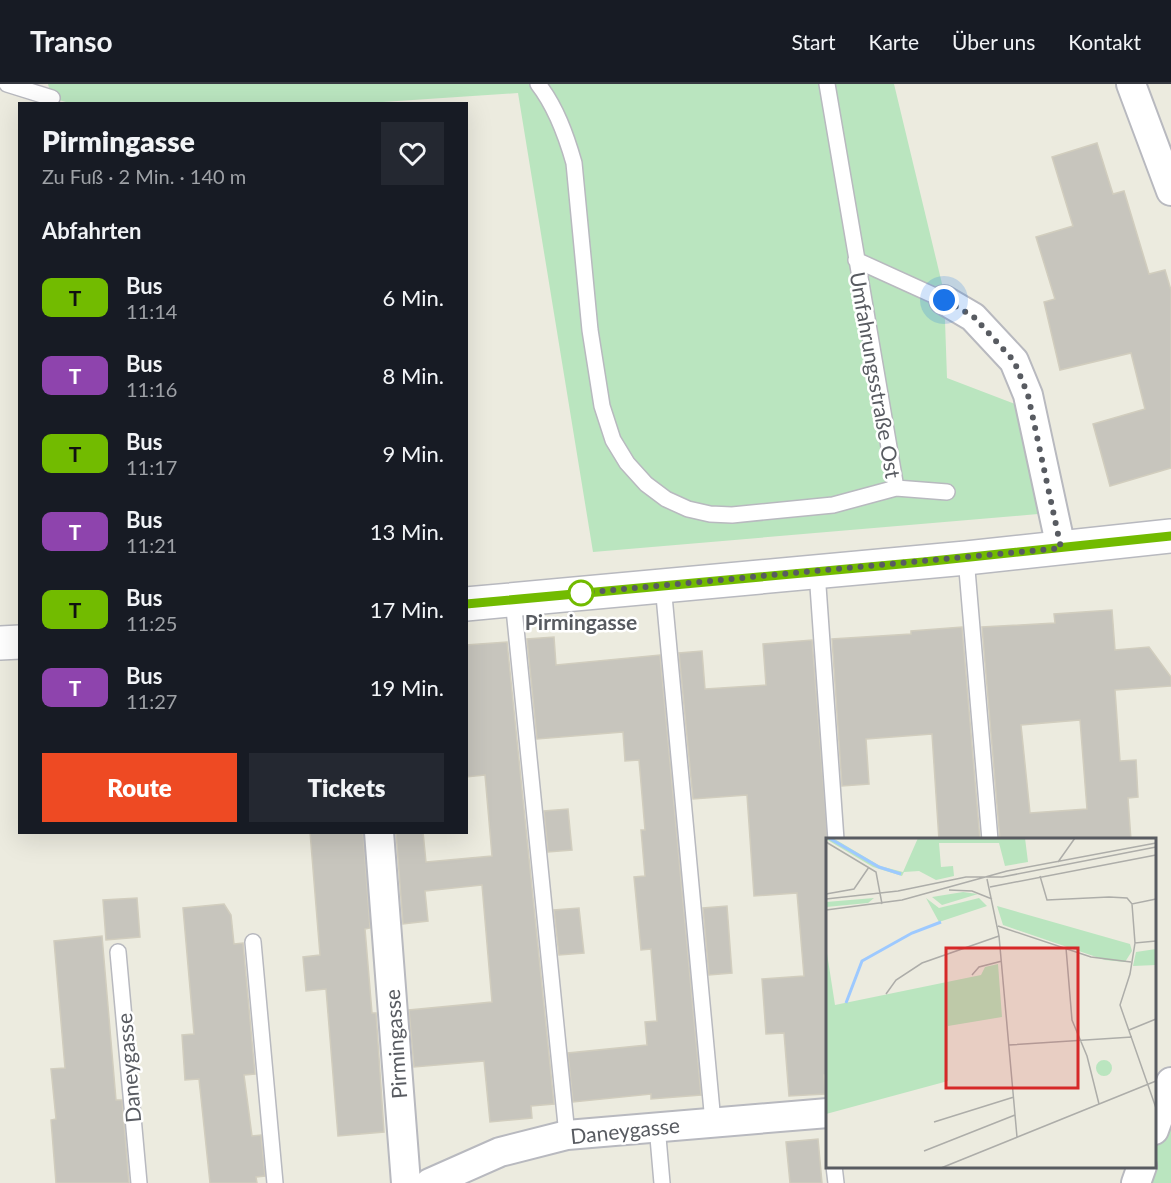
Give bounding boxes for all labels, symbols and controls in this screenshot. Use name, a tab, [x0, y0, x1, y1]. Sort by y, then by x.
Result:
text: Transo	[30, 24, 113, 58]
text: Start	[791, 29, 836, 54]
text: Karte	[869, 29, 919, 54]
text: Über uns	[952, 29, 1035, 54]
text: Kontakt	[1068, 29, 1141, 54]
button: heart	[381, 122, 444, 185]
text: Pirmingasse	[42, 124, 195, 158]
text: Zu Fuß · 2 Min. · 140 m	[42, 164, 246, 188]
text: Abfahrten	[42, 217, 141, 244]
street label: Umfahrungsstraße Ost	[846, 270, 907, 481]
text: Bus	[126, 272, 162, 299]
text: 6 Min.	[383, 284, 444, 311]
text: T	[69, 285, 81, 310]
your location	[929, 285, 959, 315]
text: 11:14	[126, 299, 177, 323]
text: Bus	[126, 350, 162, 377]
text: 8 Min.	[383, 362, 444, 389]
text: T	[69, 363, 81, 388]
text: 11:16	[126, 377, 177, 401]
text: Bus	[126, 428, 162, 455]
text: 9 Min.	[383, 440, 444, 467]
text: T	[69, 441, 81, 466]
text: 11:17	[126, 455, 177, 479]
text: Bus	[126, 506, 162, 533]
text: 13 Min.	[370, 518, 444, 545]
text: T	[69, 519, 81, 544]
text: 11:21	[126, 533, 177, 557]
marker: Pirmingasse	[568, 580, 594, 606]
text: Bus	[126, 584, 162, 611]
text: 17 Min.	[370, 596, 444, 623]
text: T	[69, 597, 81, 622]
place label: Pirmingasse	[525, 609, 637, 634]
text: 11:25	[126, 611, 177, 635]
text: Bus	[126, 662, 162, 689]
text: 19 Min.	[370, 674, 444, 701]
text: T	[69, 675, 81, 700]
text: 11:27	[126, 689, 177, 713]
button: Route	[42, 753, 237, 822]
button: Tickets	[249, 753, 444, 822]
inset map	[826, 838, 1156, 1168]
street label: Pirmingasse	[379, 988, 411, 1100]
street label: Daneygasse	[111, 1012, 145, 1124]
street label: Daneygasse	[569, 1112, 681, 1148]

